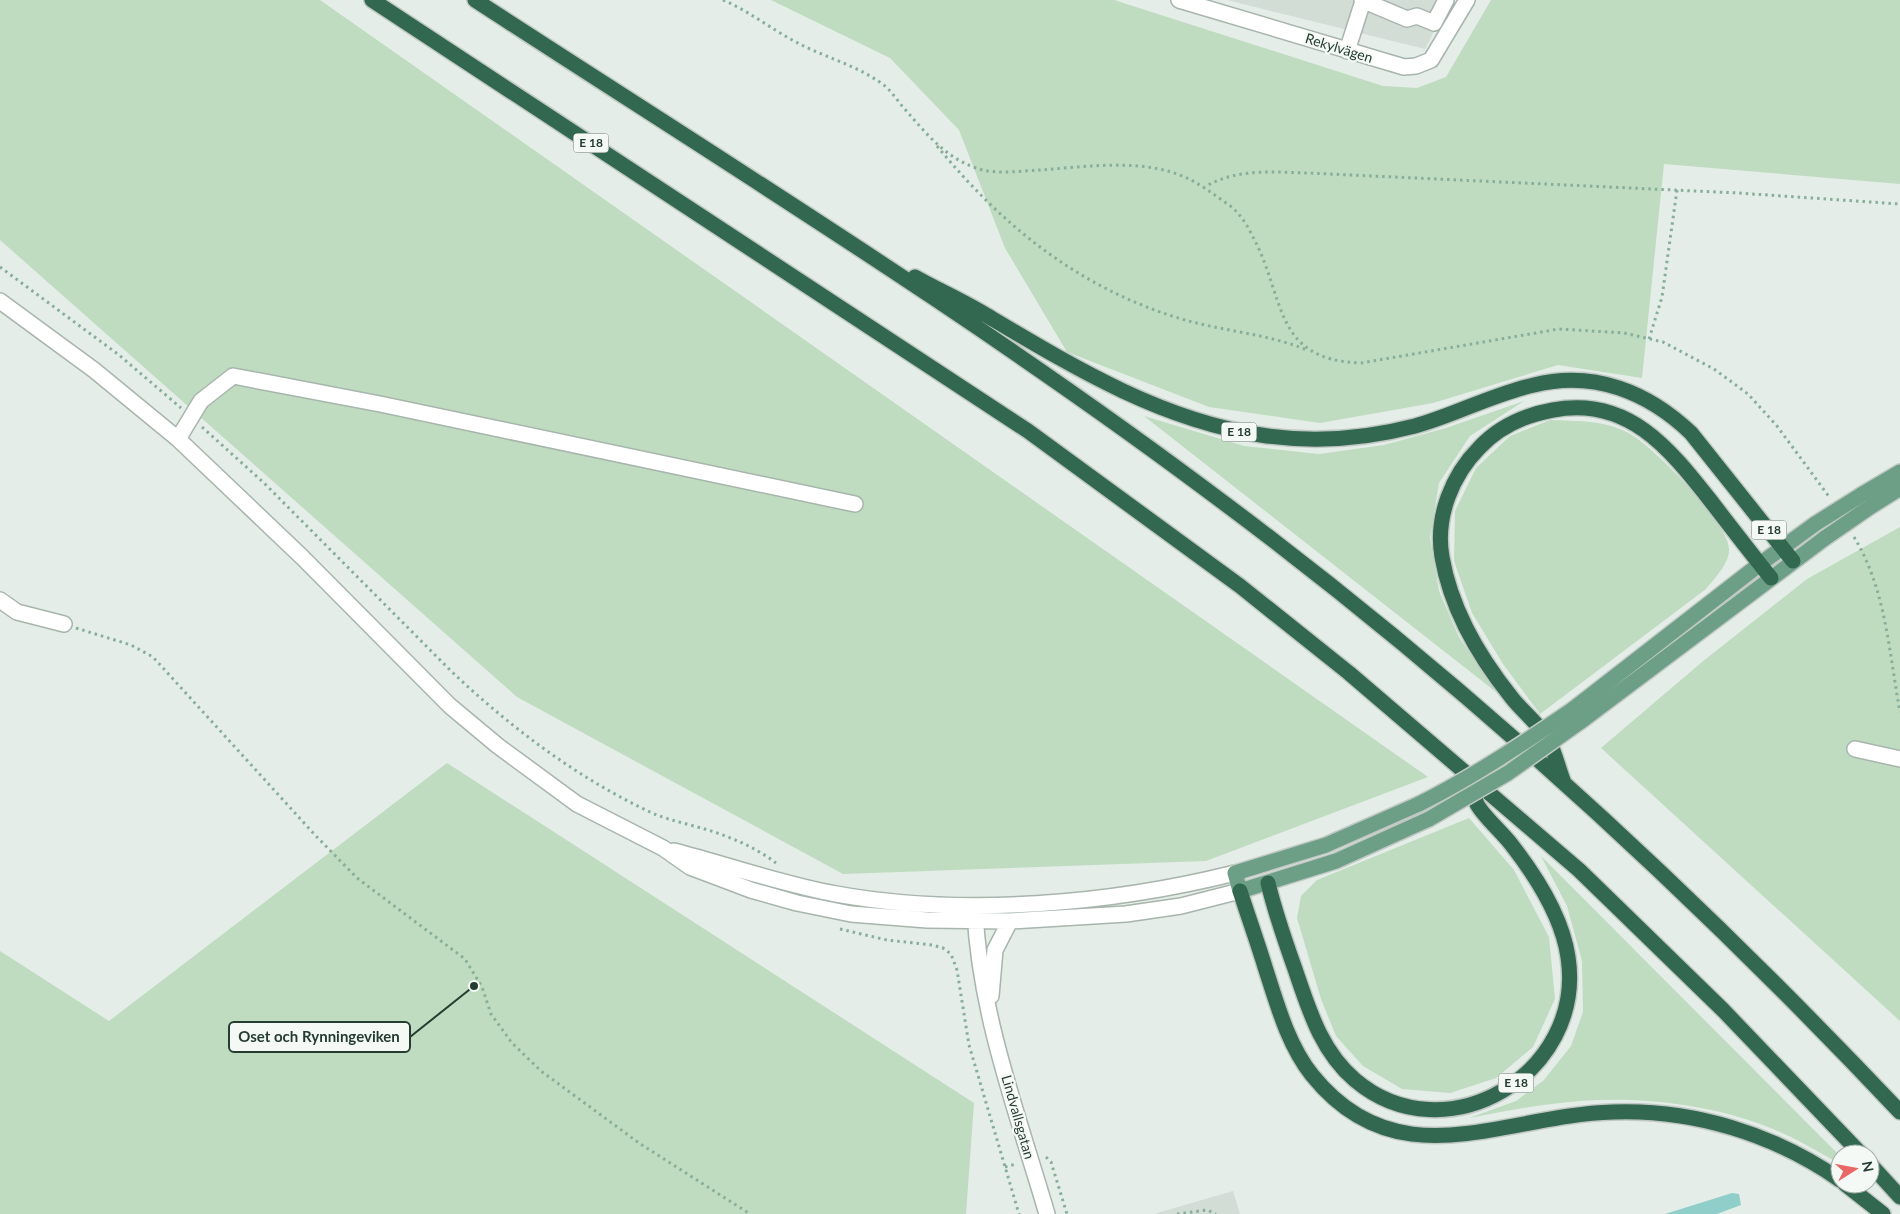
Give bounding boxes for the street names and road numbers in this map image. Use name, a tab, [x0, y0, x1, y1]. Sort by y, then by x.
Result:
street label: Rekylvägen	[1303, 29, 1375, 66]
road number: E 18	[574, 134, 608, 152]
road number: E 18	[1222, 422, 1256, 442]
road number: E 18	[1752, 520, 1786, 540]
street label: Lindvallsgatan	[998, 1073, 1039, 1161]
road number: E 18	[1498, 1074, 1534, 1092]

